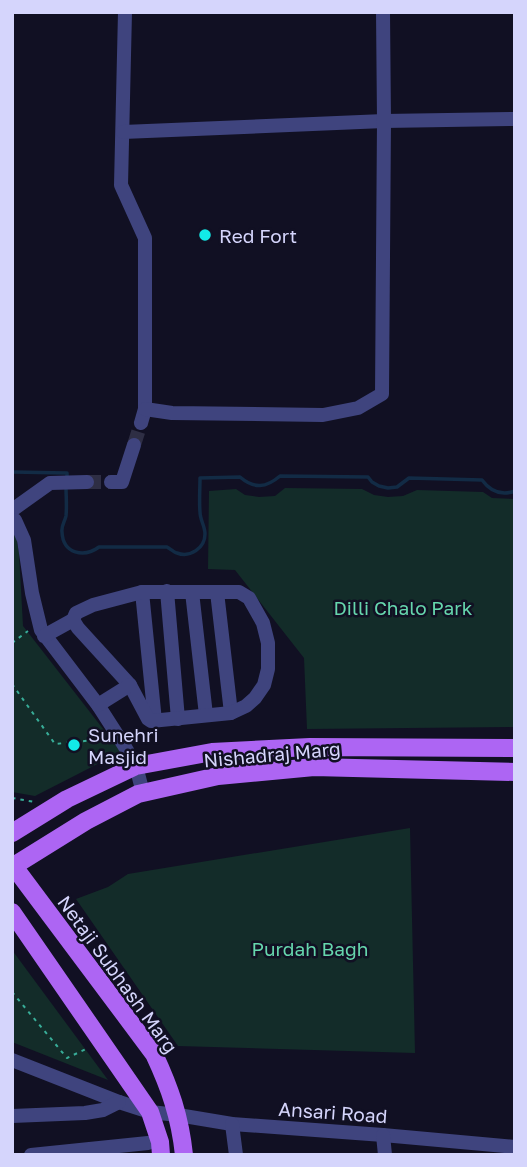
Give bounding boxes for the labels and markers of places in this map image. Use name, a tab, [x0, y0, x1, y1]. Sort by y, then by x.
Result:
place label: Red Fort	[219, 224, 297, 247]
marker: Red Fort	[197, 227, 213, 243]
place label: Sunehri Masjid	[88, 723, 159, 768]
marker: Sunehri Masjid	[66, 737, 82, 753]

